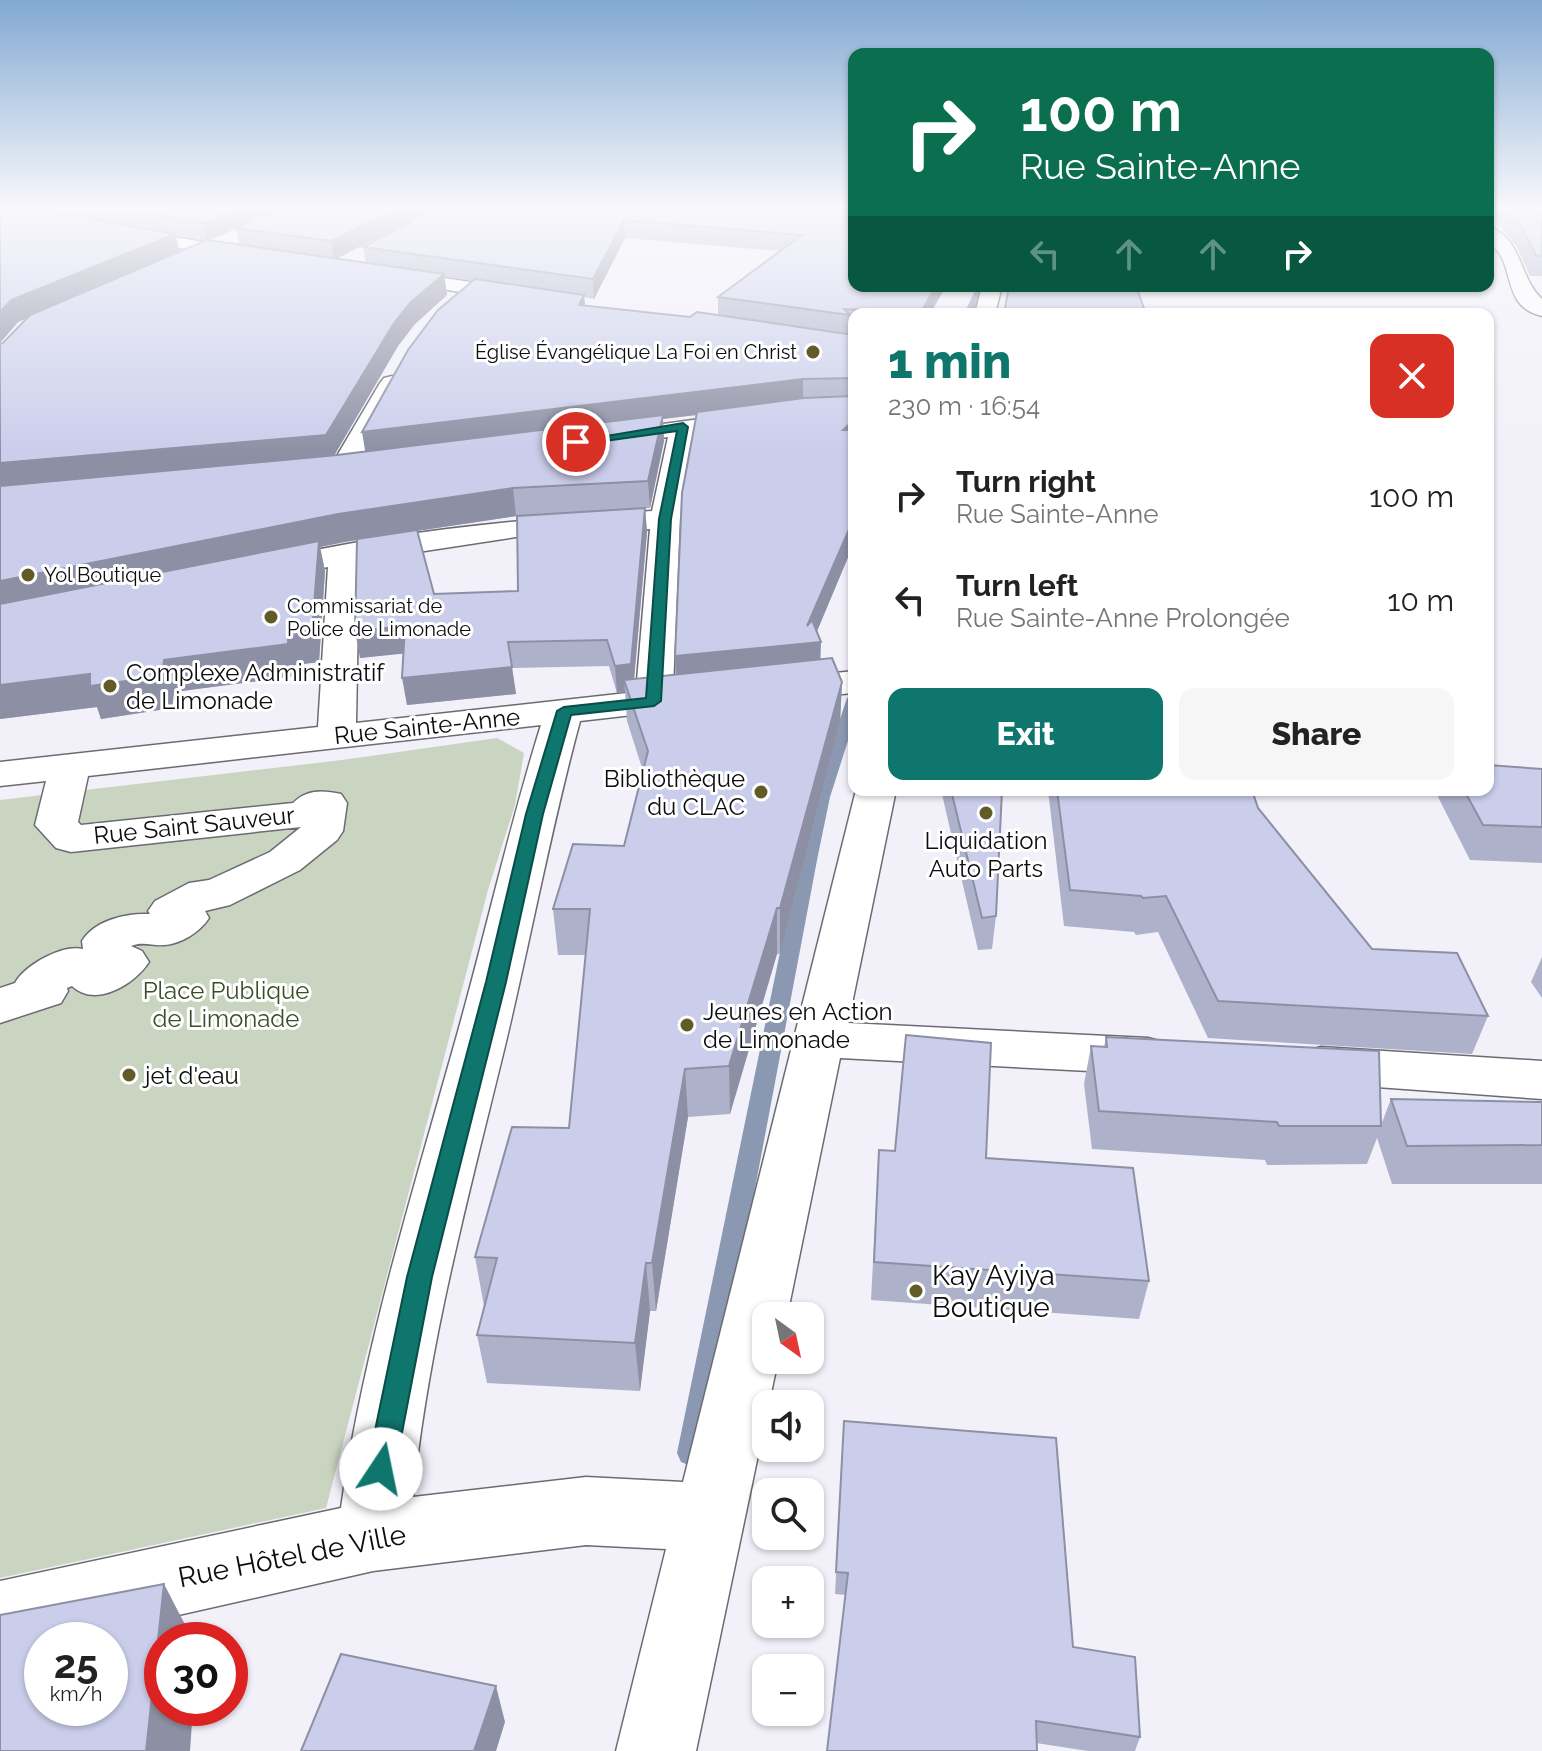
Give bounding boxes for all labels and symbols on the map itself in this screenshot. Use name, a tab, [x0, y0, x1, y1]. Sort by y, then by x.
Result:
place label: Église Évangélique La Foi en Christ	[475, 340, 797, 364]
marker: Église Évangélique La Foi en Christ	[804, 343, 822, 361]
pin	[542, 408, 610, 476]
place label: Yol Boutique	[44, 563, 161, 587]
marker: Yol Boutique	[19, 566, 37, 584]
place label: Commissariat de Police de Limonade	[287, 594, 471, 641]
marker: Commissariat de Police de Limonade	[262, 608, 280, 626]
place label: Complexe Administratif de Limonade	[126, 658, 385, 715]
marker: Complexe Administratif de Limonade	[101, 677, 119, 695]
street label: Rue Sainte-Anne	[333, 702, 521, 750]
place label: Bibliothèque du CLAC	[604, 764, 745, 821]
marker: Bibliothèque du CLAC	[752, 783, 770, 801]
street label: Rue Saint Sauveur	[92, 800, 296, 850]
marker: Liquidation Auto Parts	[977, 804, 995, 822]
place label: Liquidation Auto Parts	[925, 826, 1047, 883]
park label: Place Publique de Limonade	[143, 976, 309, 1033]
place label: Jeunes en Action de Limonade	[703, 997, 893, 1054]
marker: Jeunes en Action de Limonade	[678, 1016, 696, 1034]
place label: jet d'eau	[142, 1061, 239, 1090]
marker: jet d'eau	[120, 1066, 138, 1084]
place label: Kay Ayiya Boutique	[932, 1259, 1055, 1324]
marker: Kay Ayiya Boutique	[907, 1282, 925, 1300]
north arrow	[752, 1302, 824, 1374]
position arrow	[339, 1427, 423, 1511]
street label: Rue Hôtel de Ville	[175, 1518, 409, 1594]
speed limit sign: 30	[144, 1622, 248, 1726]

